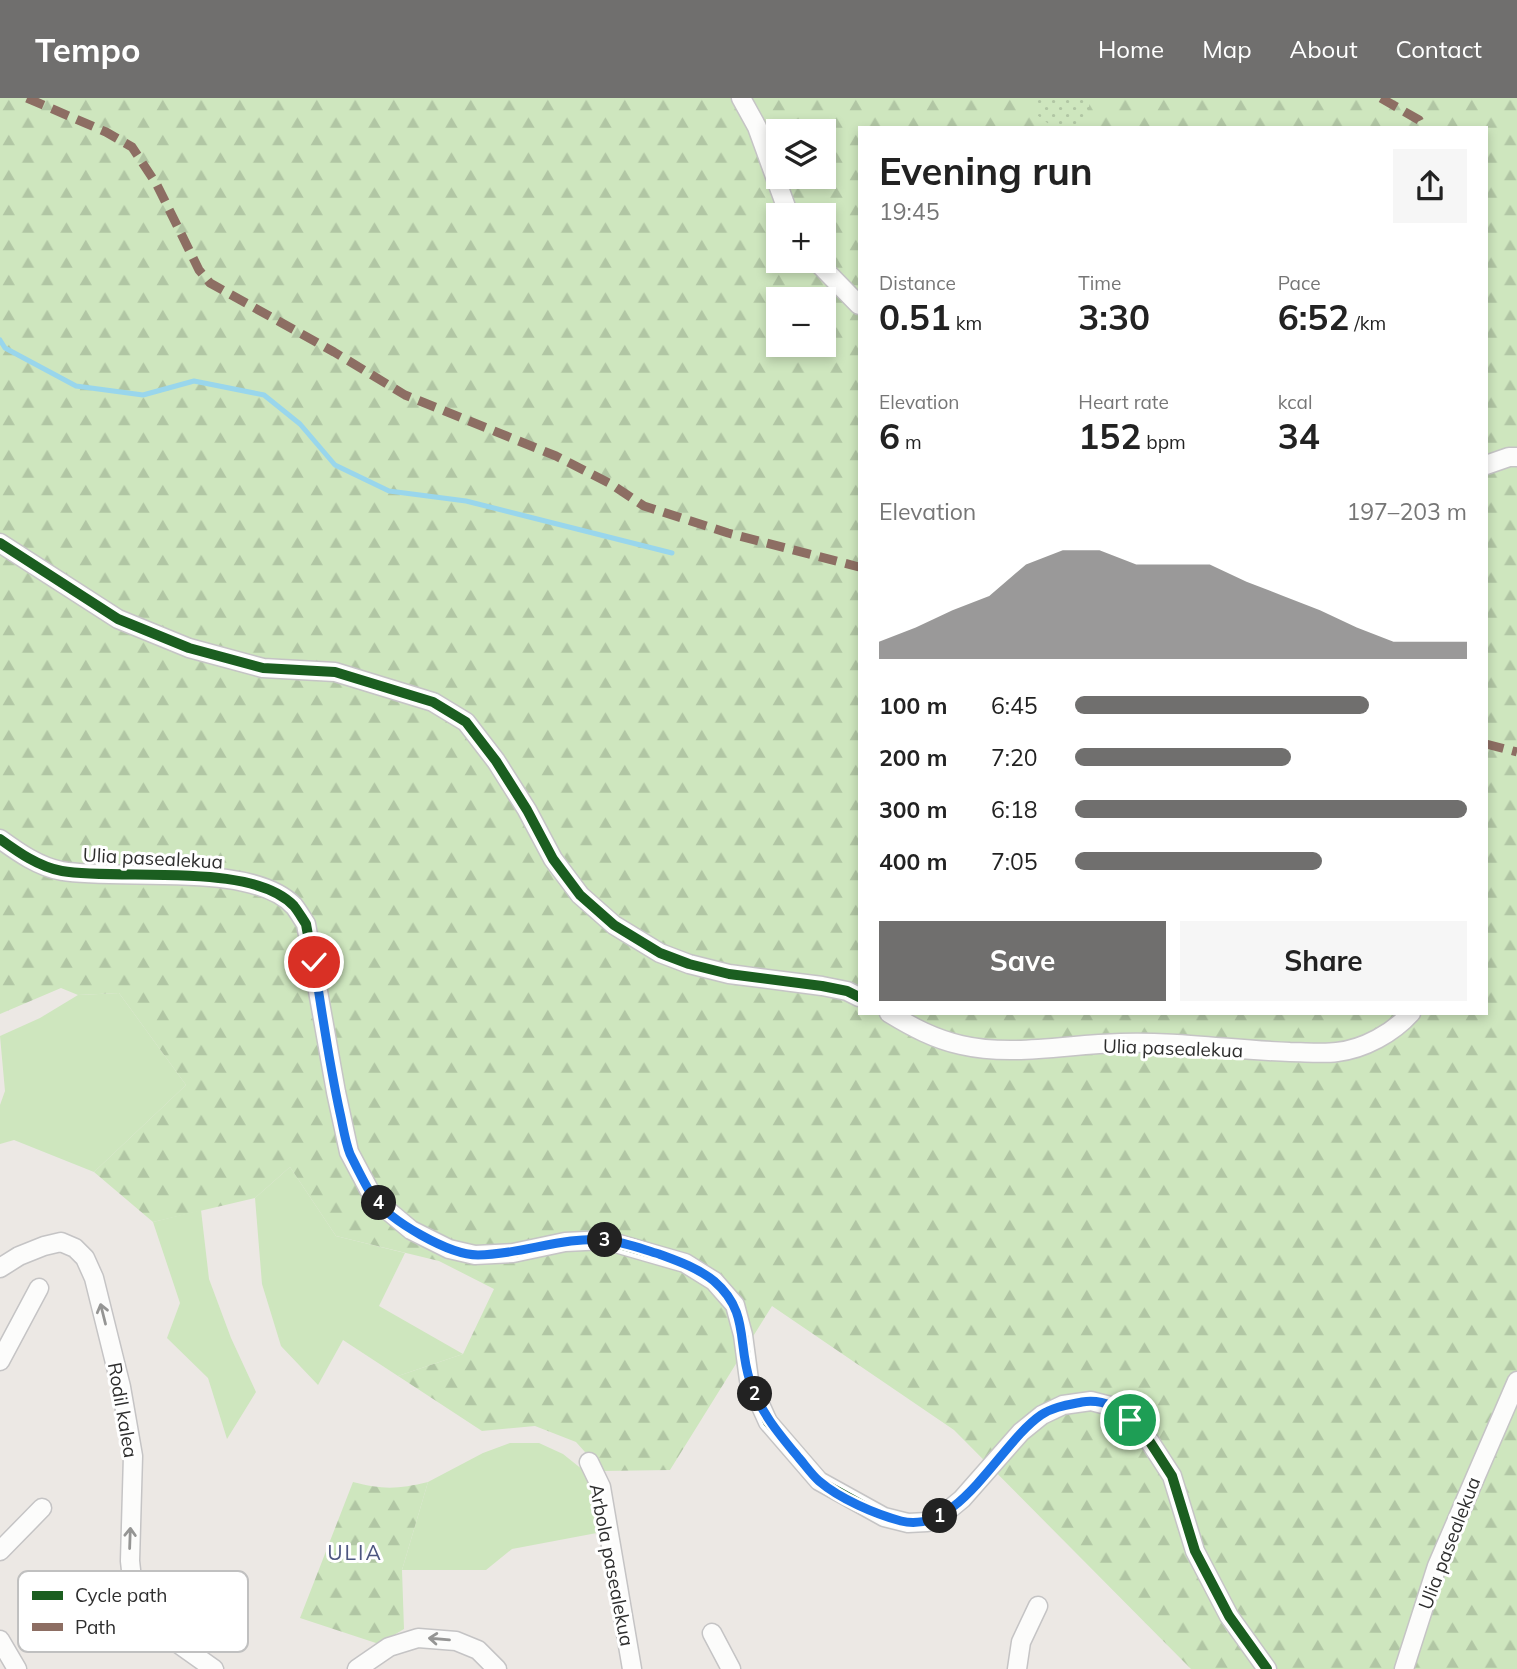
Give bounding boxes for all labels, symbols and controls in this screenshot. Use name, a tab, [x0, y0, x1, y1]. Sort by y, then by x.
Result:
text: Tempo	[35, 29, 141, 70]
text: Home	[1098, 34, 1164, 64]
text: Map	[1202, 34, 1252, 64]
text: About	[1290, 34, 1358, 64]
text: Contact	[1396, 34, 1482, 64]
map controls	[766, 119, 836, 357]
button: layers	[766, 119, 836, 189]
text: Evening run	[879, 147, 1093, 195]
button: share	[1393, 149, 1467, 223]
text: 19:45	[879, 197, 939, 226]
button: +	[766, 203, 836, 273]
text: Distance	[879, 271, 956, 295]
text: Time	[1078, 271, 1121, 295]
text: Pace	[1278, 271, 1321, 295]
button: −	[766, 287, 836, 357]
text: 0.51	[879, 295, 951, 339]
text: 3:30	[1078, 295, 1150, 339]
text: 6:52	[1278, 295, 1349, 339]
text: km	[951, 311, 982, 335]
text: /km	[1349, 311, 1386, 335]
text: Elevation	[879, 390, 959, 414]
text: Heart rate	[1078, 390, 1169, 414]
text: kcal	[1278, 390, 1312, 414]
text: 6	[879, 414, 900, 458]
text: 152	[1078, 414, 1141, 458]
text: 34	[1278, 414, 1320, 458]
text: m	[900, 430, 922, 454]
text: bpm	[1141, 430, 1186, 454]
text: Elevation	[879, 497, 976, 526]
text: 197–203 m	[1346, 497, 1467, 526]
text: 100 m	[879, 691, 947, 720]
text: 6:45	[991, 691, 1038, 720]
text: 200 m	[879, 743, 947, 772]
text: 7:20	[991, 743, 1038, 772]
text: 300 m	[879, 795, 947, 824]
text: 6:18	[991, 795, 1038, 824]
street label: Ulia pasealekua	[82, 842, 224, 874]
text: 400 m	[879, 847, 947, 876]
text: 7:05	[991, 847, 1038, 876]
button: Save	[879, 921, 1166, 1001]
button: Share	[1180, 921, 1467, 1001]
pin	[284, 932, 344, 992]
icon: check	[295, 943, 333, 981]
street label: Ulia pasealekua	[1102, 1034, 1244, 1062]
pin: 4	[362, 1186, 396, 1220]
text: 4	[373, 1190, 384, 1214]
pin: 3	[588, 1222, 622, 1258]
text: 3	[599, 1227, 610, 1251]
one-way arrow	[96, 1303, 109, 1326]
street label: Rodil kalea	[103, 1360, 143, 1460]
pin: 2	[738, 1376, 772, 1412]
text: 2	[749, 1381, 760, 1405]
pin	[1100, 1390, 1160, 1450]
icon: arrive	[1111, 1401, 1149, 1439]
street label: Ulia pasealekua	[1413, 1473, 1485, 1613]
street label: Arbola pasealekua	[584, 1482, 640, 1648]
pin: 1	[922, 1498, 958, 1534]
text: 1	[934, 1503, 945, 1527]
one-way arrow	[124, 1527, 137, 1550]
district label: ULIA	[327, 1539, 383, 1565]
legend	[18, 1571, 248, 1652]
text: Cycle path	[75, 1583, 167, 1607]
text: Path	[75, 1615, 116, 1639]
one-way arrow	[428, 1632, 450, 1645]

